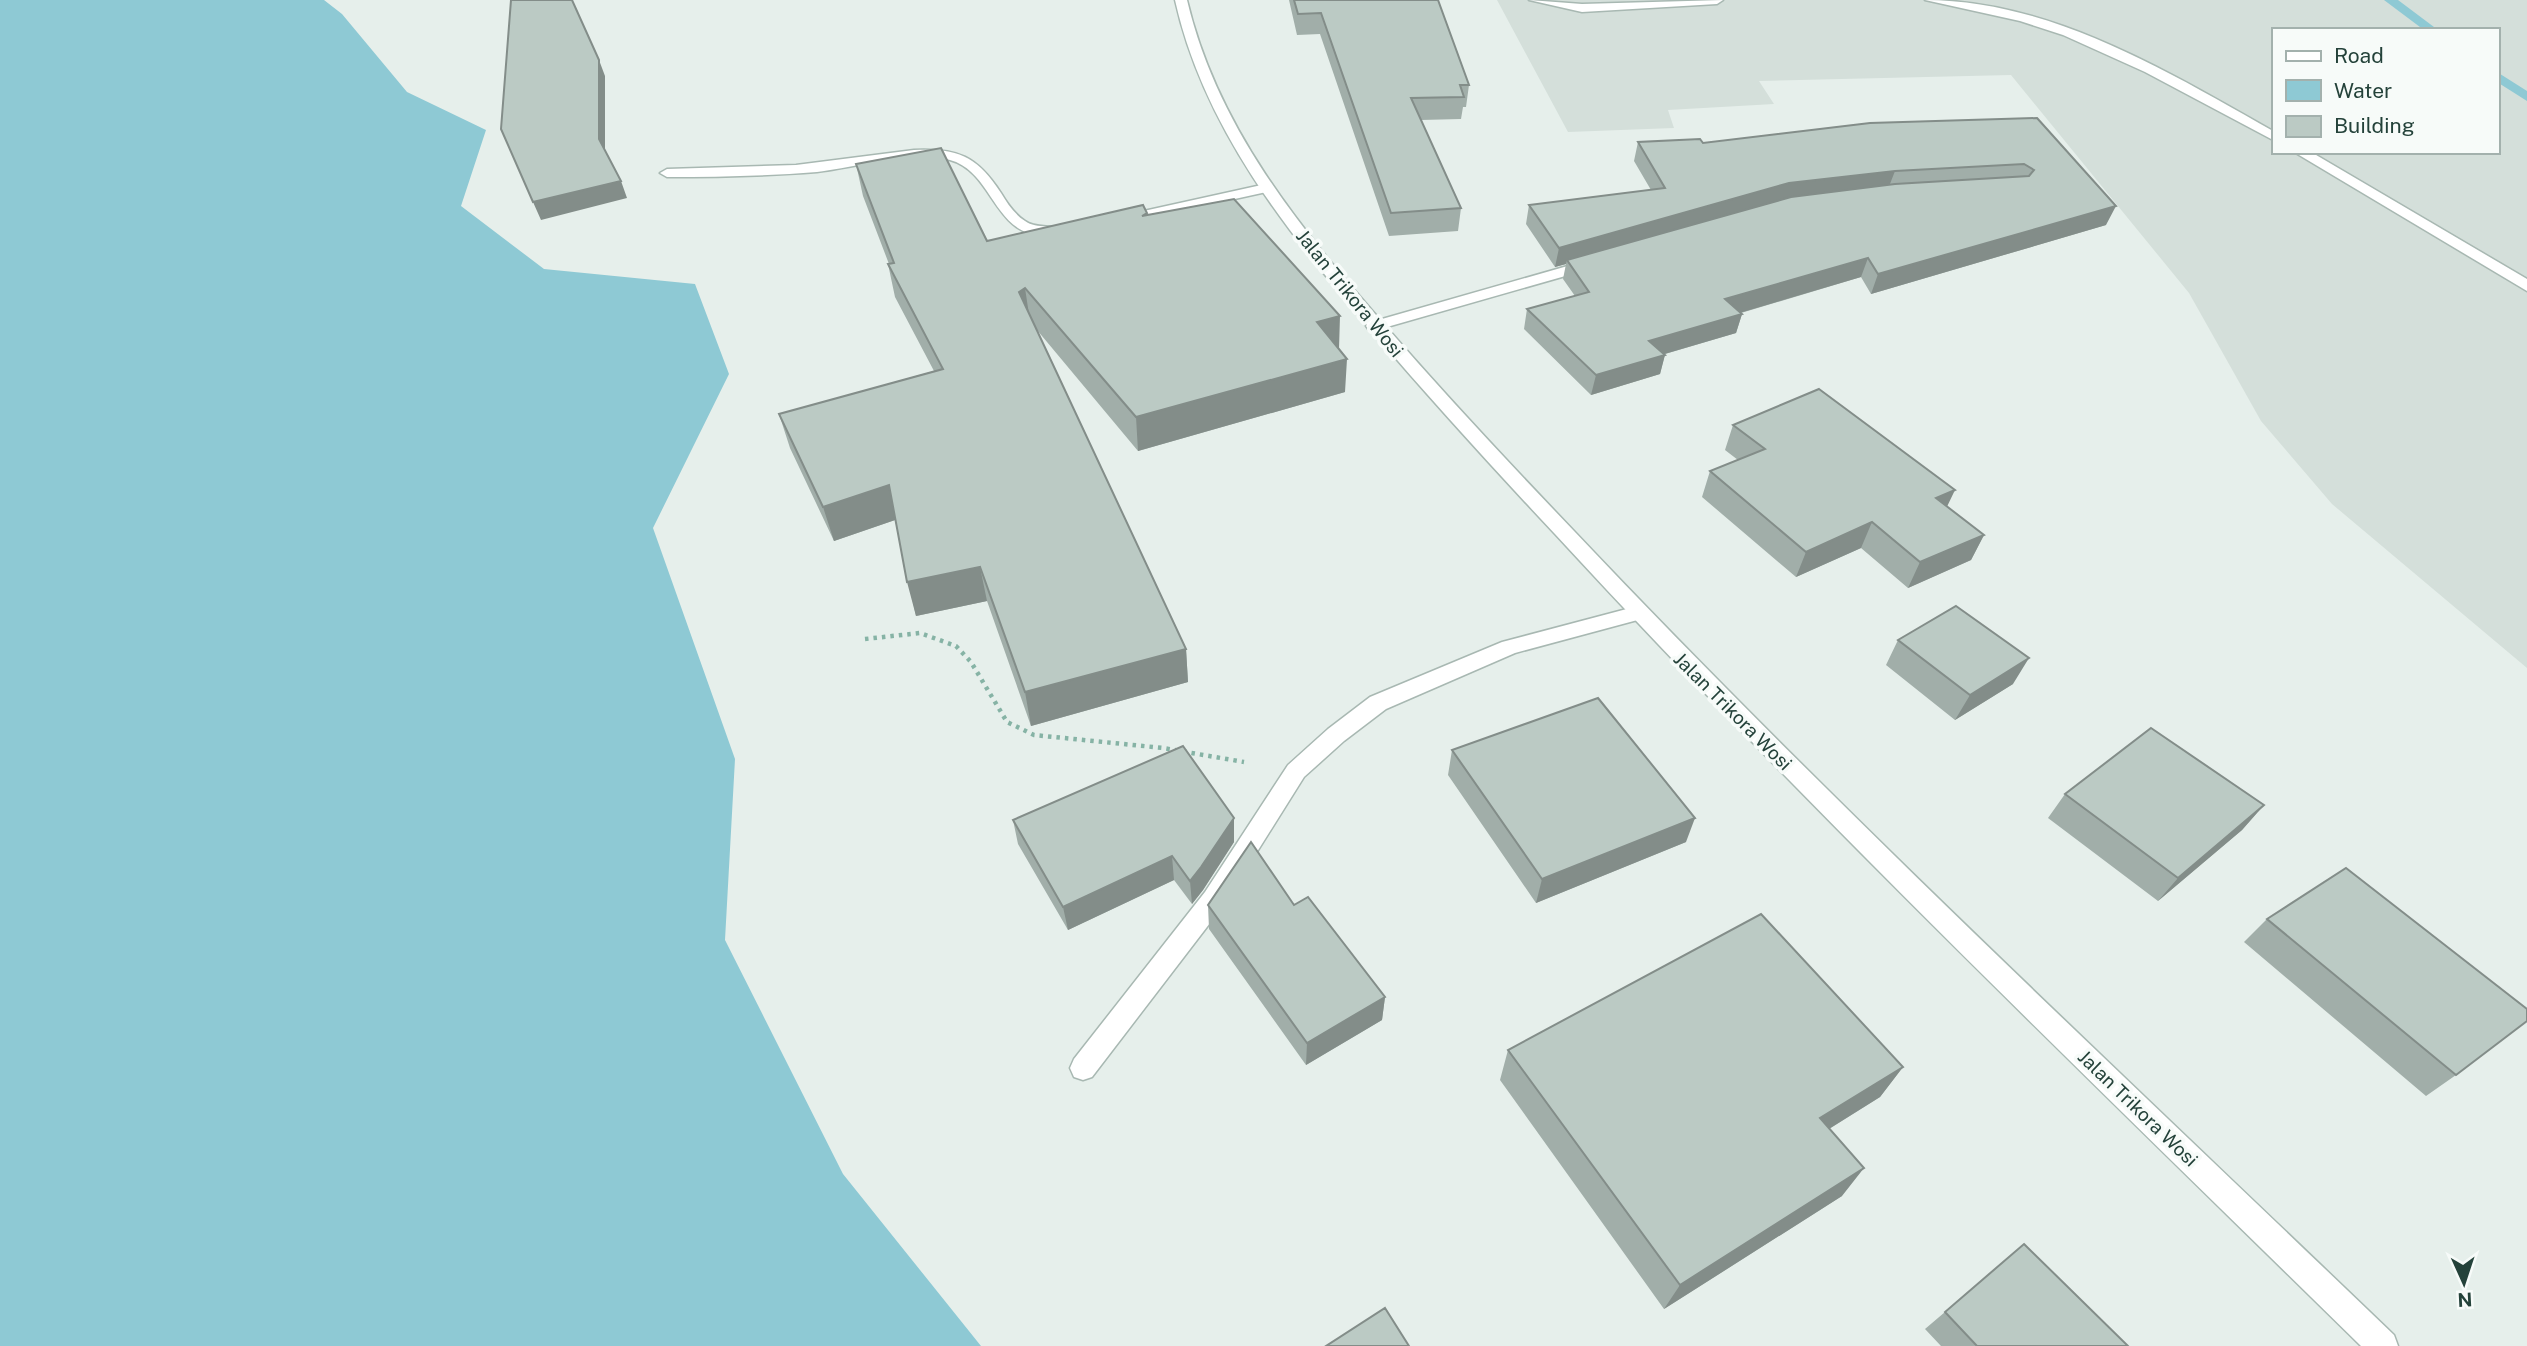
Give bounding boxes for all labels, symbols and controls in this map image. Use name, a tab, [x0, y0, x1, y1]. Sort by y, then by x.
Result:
legend	[2272, 28, 2499, 154]
text: Road	[2334, 43, 2384, 68]
text: Water	[2334, 78, 2392, 103]
text: Building	[2334, 113, 2415, 138]
street label: Jalan Trikora Wosi	[1292, 225, 1408, 361]
street label: Jalan Trikora Wosi	[1670, 648, 1796, 774]
street label: Jalan Trikora Wosi	[2074, 1045, 2202, 1171]
north arrow	[2429, 1248, 2499, 1318]
text: N	[2457, 1289, 2473, 1311]

